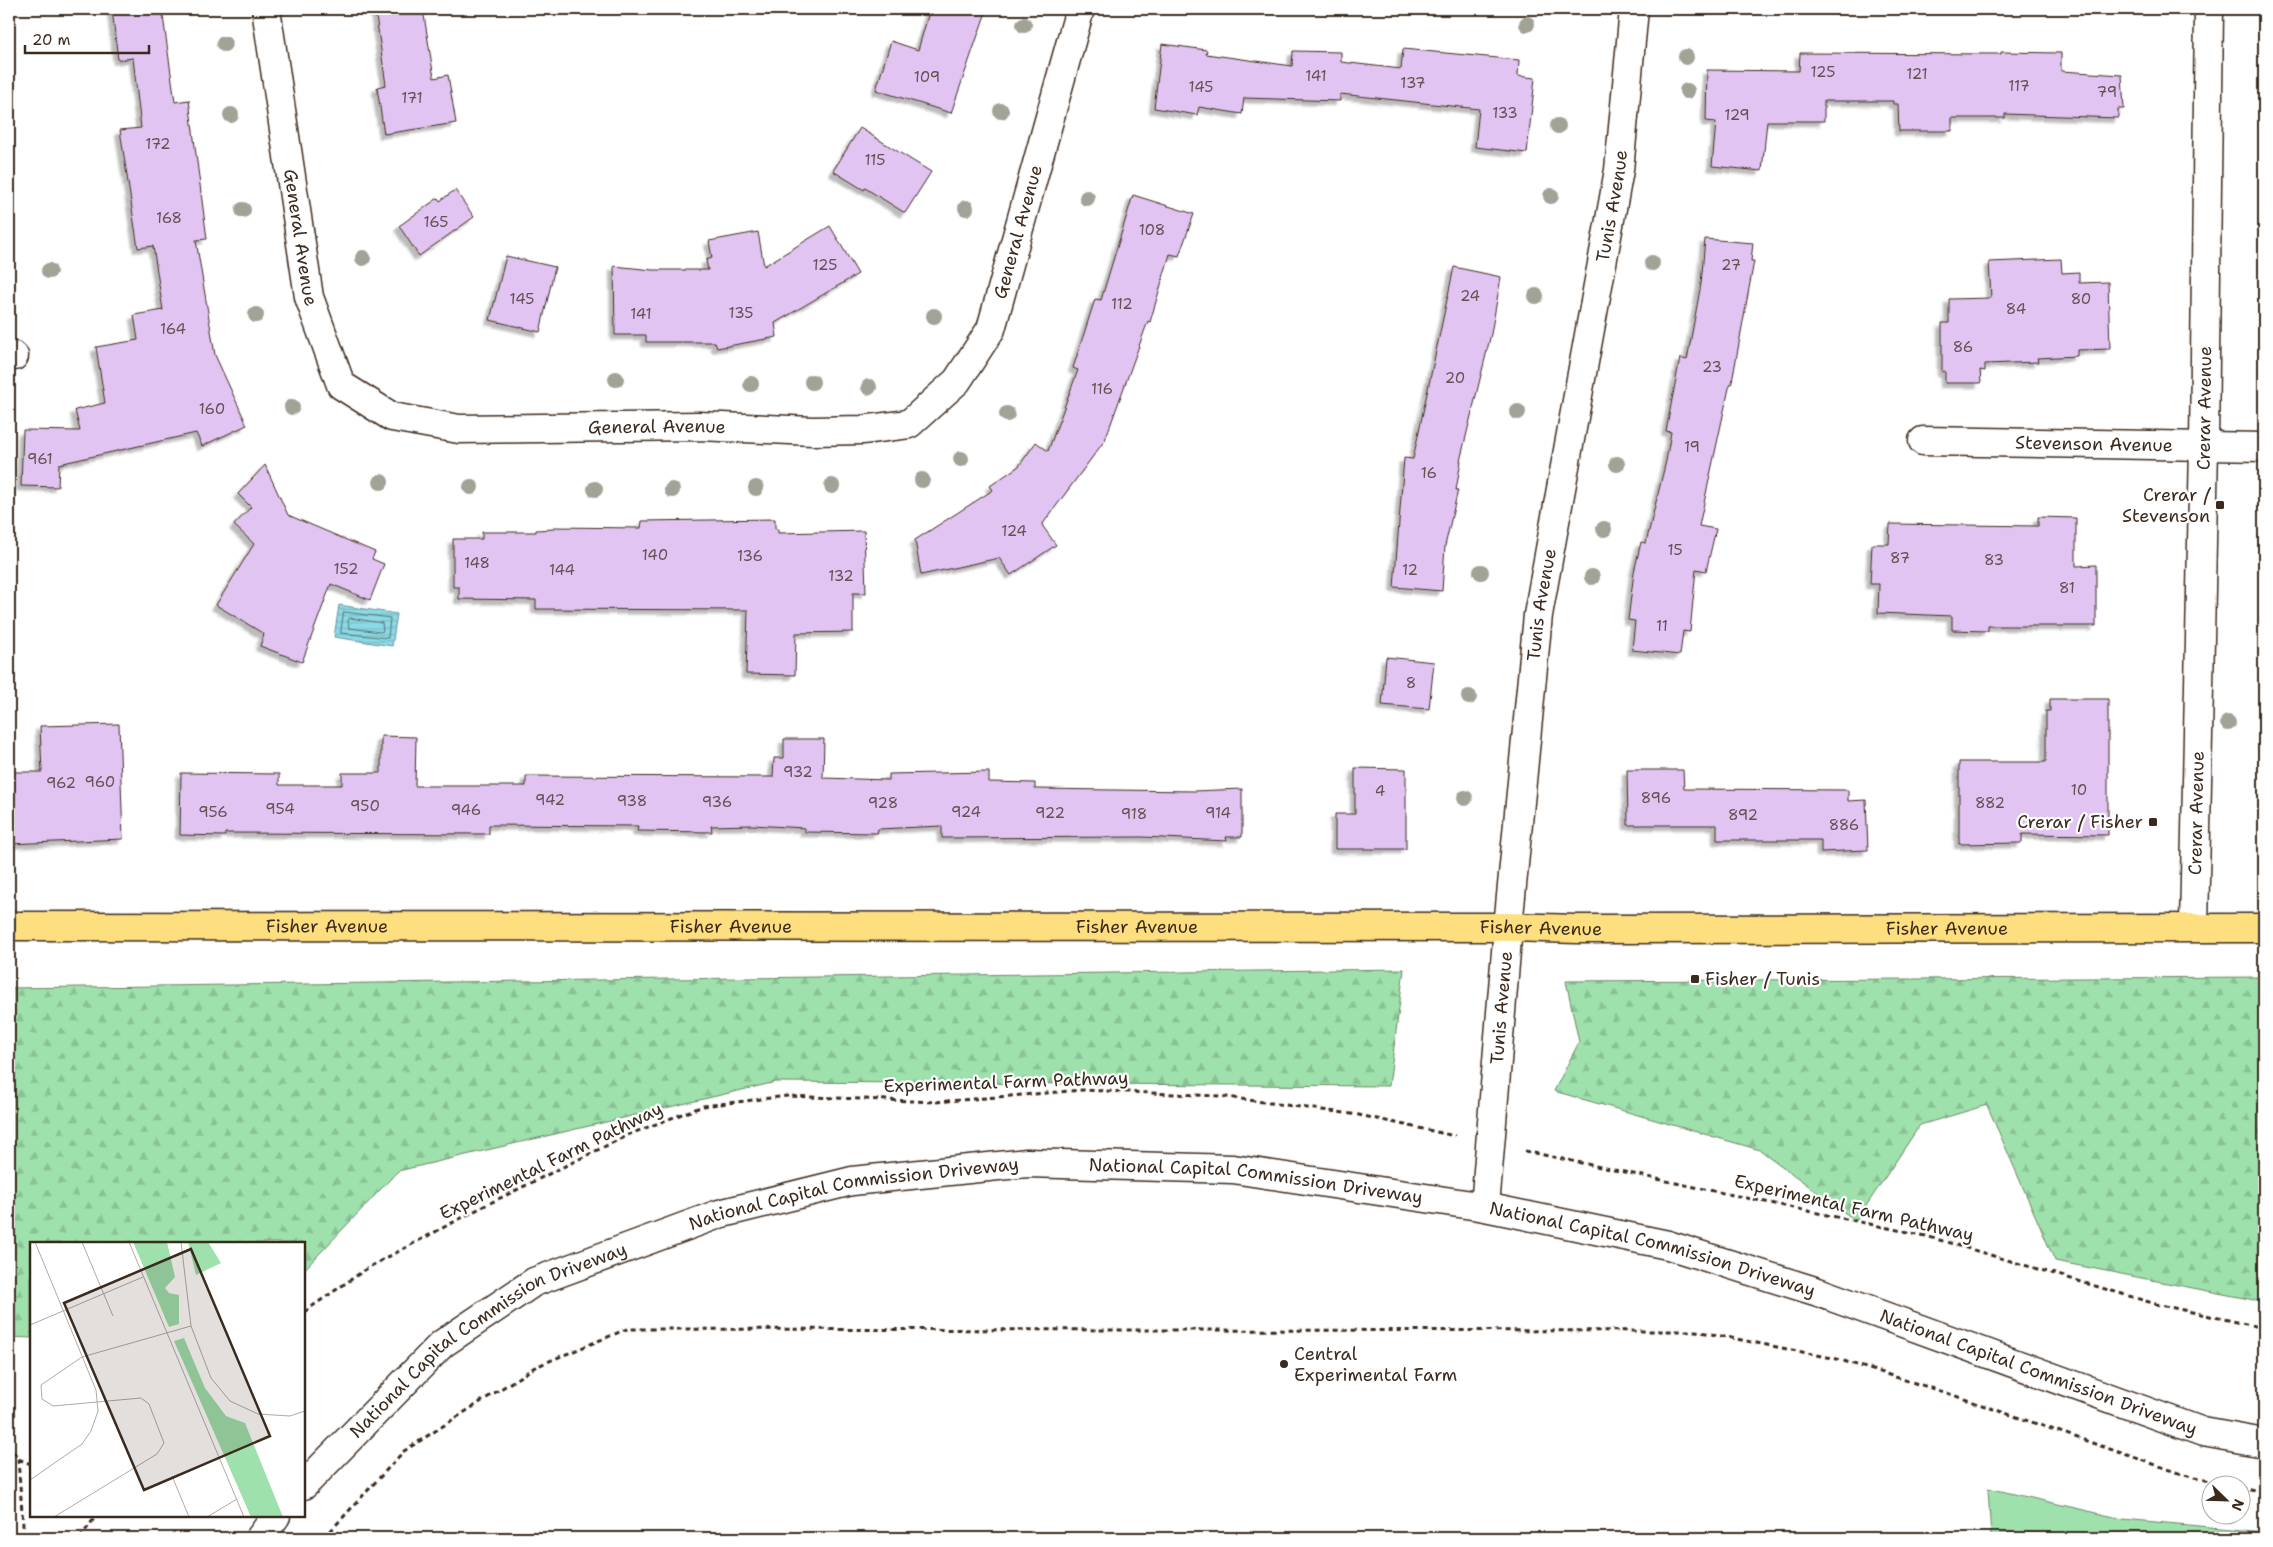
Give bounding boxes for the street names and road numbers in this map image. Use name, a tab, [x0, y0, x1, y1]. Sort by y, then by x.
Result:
street label: Tunis Avenue	[1590, 149, 1633, 264]
street label: General Avenue	[988, 162, 1048, 302]
street label: General Avenue	[278, 167, 323, 309]
street label: Crerar Avenue	[2191, 346, 2217, 470]
street label: General Avenue	[588, 414, 726, 439]
street label: Stevenson Avenue	[2015, 431, 2173, 457]
street label: Tunis Avenue	[1522, 547, 1562, 662]
street label: Crerar Avenue	[2183, 751, 2210, 875]
street label: Fisher Avenue	[266, 914, 388, 938]
street label: Fisher Avenue	[670, 914, 792, 939]
street label: Fisher Avenue	[1076, 915, 1198, 939]
street label: Fisher Avenue	[1480, 915, 1602, 941]
street label: Fisher Avenue	[1886, 916, 2008, 941]
street label: Tunis Avenue	[1485, 950, 1518, 1065]
street label: Experimental Farm Pathway	[883, 1066, 1129, 1098]
street label: Experimental Farm Pathway	[436, 1097, 666, 1225]
street label: National Capital Commission Driveway	[685, 1152, 1020, 1236]
street label: National Capital Commission Driveway	[1088, 1153, 1424, 1209]
street label: Experimental Farm Pathway	[1732, 1169, 1976, 1247]
street label: National Capital Commission Driveway	[1487, 1196, 1818, 1302]
street label: National Capital Commission Driveway	[344, 1237, 630, 1443]
street label: National Capital Commission Driveway	[1877, 1303, 2201, 1441]

